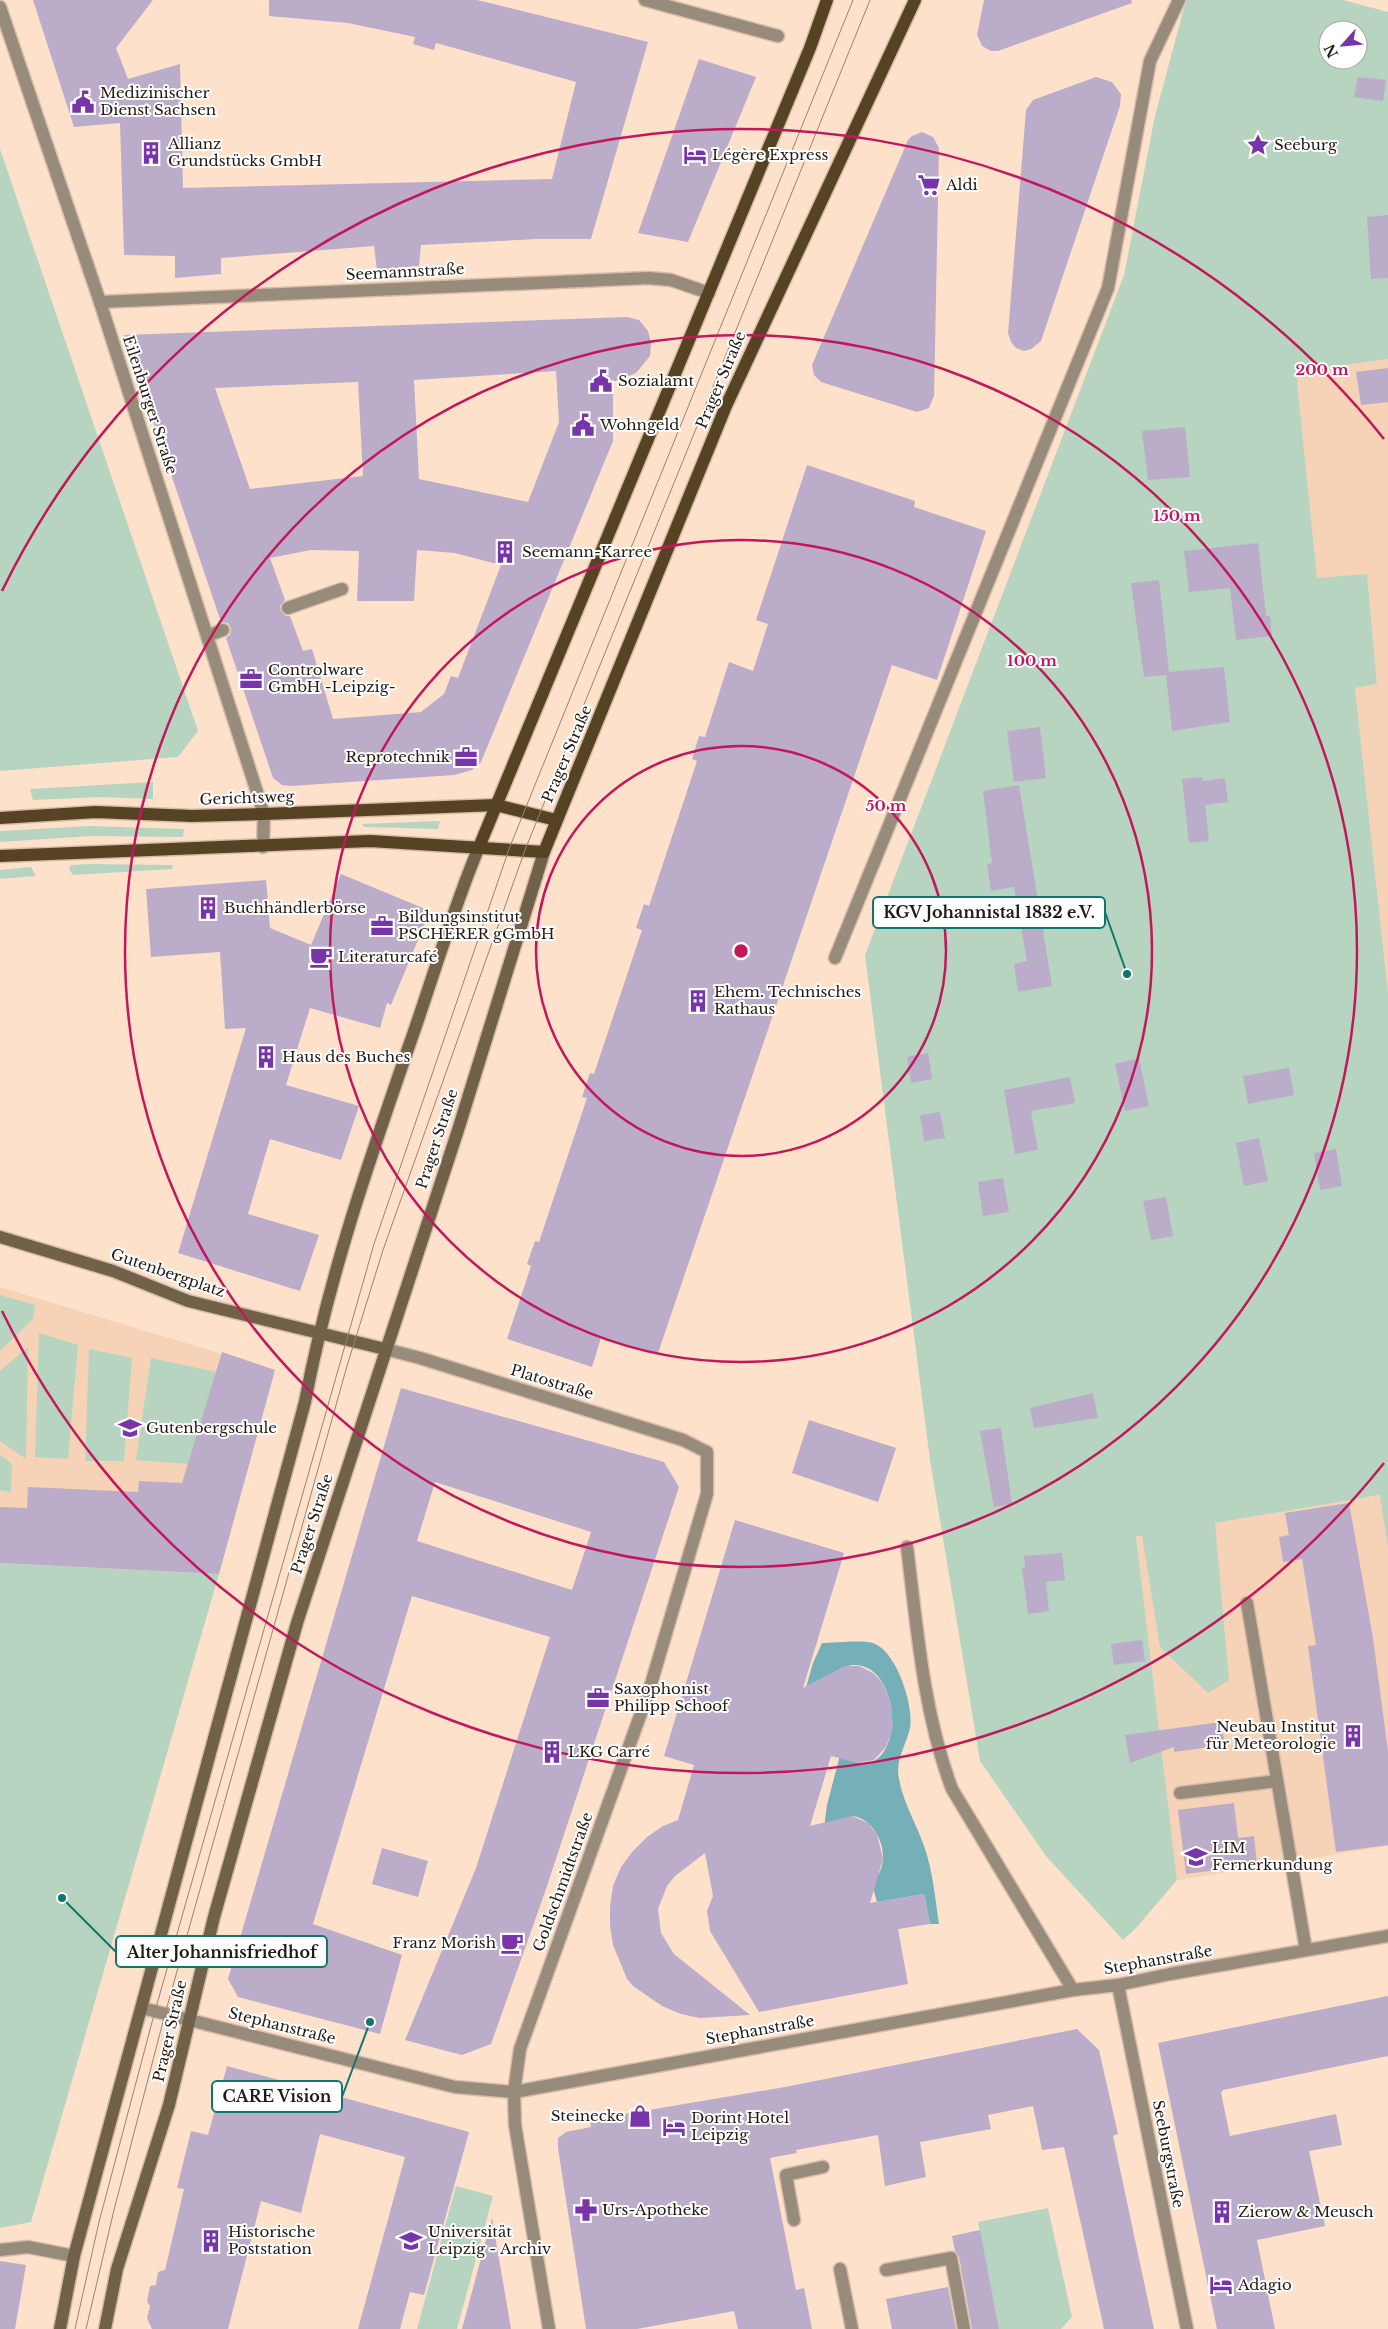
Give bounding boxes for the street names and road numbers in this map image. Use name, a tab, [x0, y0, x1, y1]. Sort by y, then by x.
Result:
street label: Seemannstraße	[345, 259, 465, 284]
street label: Prager Straße	[691, 328, 750, 431]
street label: Eilenburger Straße	[119, 333, 182, 477]
street label: Prager Straße	[537, 702, 596, 805]
street label: Gerichtsweg	[199, 786, 296, 809]
street label: Prager Straße	[411, 1086, 462, 1191]
street label: Gutenbergplatz	[109, 1244, 228, 1301]
street label: Platostraße	[508, 1360, 596, 1403]
street label: Prager Straße	[286, 1471, 337, 1576]
street label: Goldschmidtstraße	[528, 1810, 597, 1954]
street label: Stephanstraße	[1102, 1941, 1214, 1978]
street label: Prager Straße	[149, 1978, 190, 2084]
street label: Stephanstraße	[227, 2003, 338, 2048]
street label: Stephanstraße	[704, 2011, 816, 2048]
street label: Seeburgstraße	[1149, 2098, 1188, 2210]

